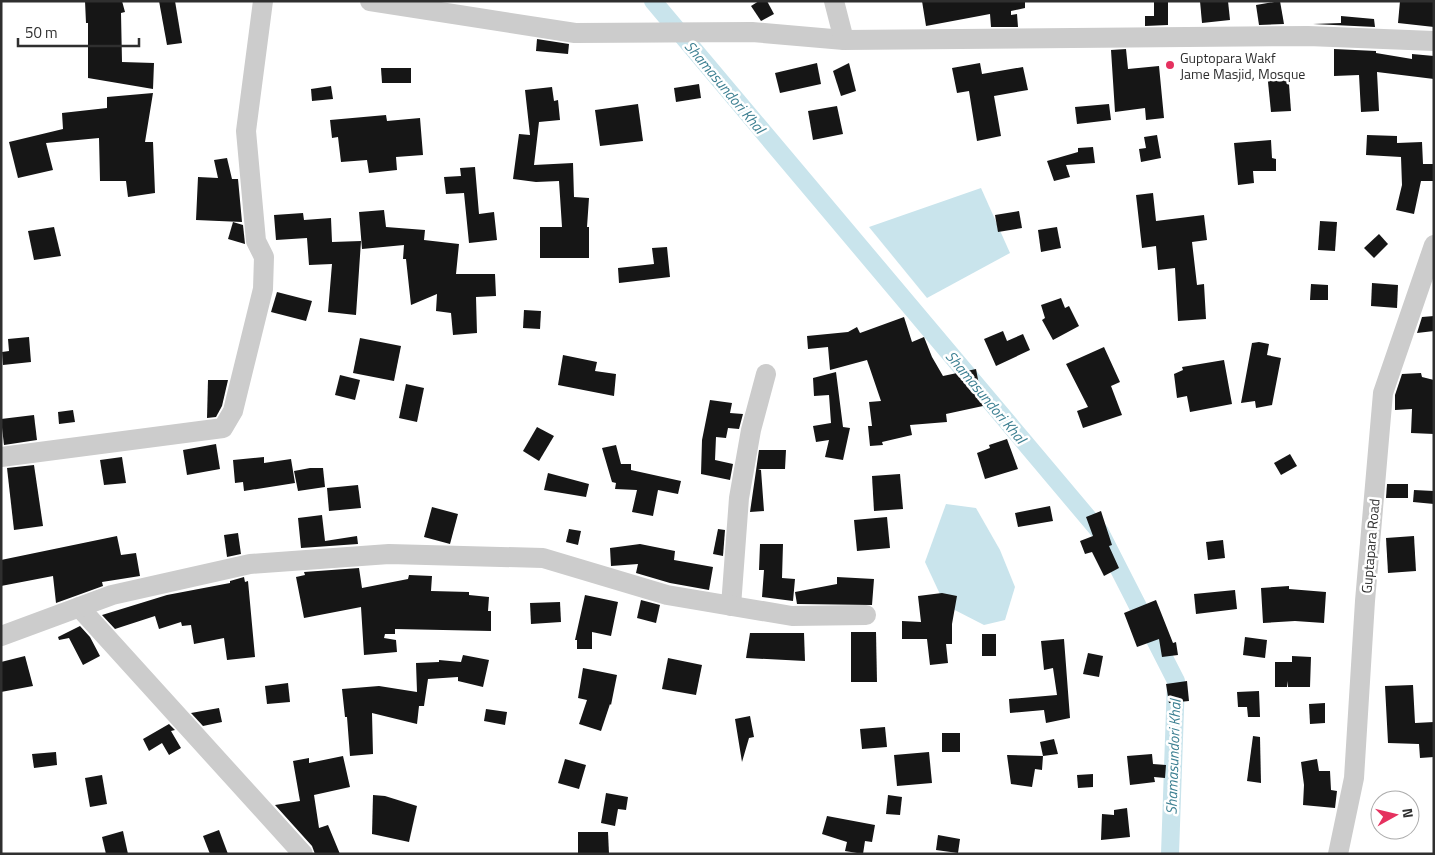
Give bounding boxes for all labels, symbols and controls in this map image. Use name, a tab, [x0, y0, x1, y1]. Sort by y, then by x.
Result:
scale bar	[18, 15, 139, 47]
text: 50 m	[25, 21, 58, 44]
water label: Shamasundori Khal	[679, 36, 772, 140]
place label: Guptopara Wakf Jame Masjid, Mosque	[1180, 47, 1305, 84]
marker: Guptopara Wakf Jame Masjid, Mosque	[1164, 59, 1176, 71]
water label: Shamasundori Khal	[940, 346, 1033, 450]
street label: Guptapara Road	[1355, 498, 1385, 594]
water label: Shamasundori Khal	[1159, 697, 1187, 815]
north arrow	[1370, 790, 1420, 840]
text: N	[1397, 807, 1419, 819]

